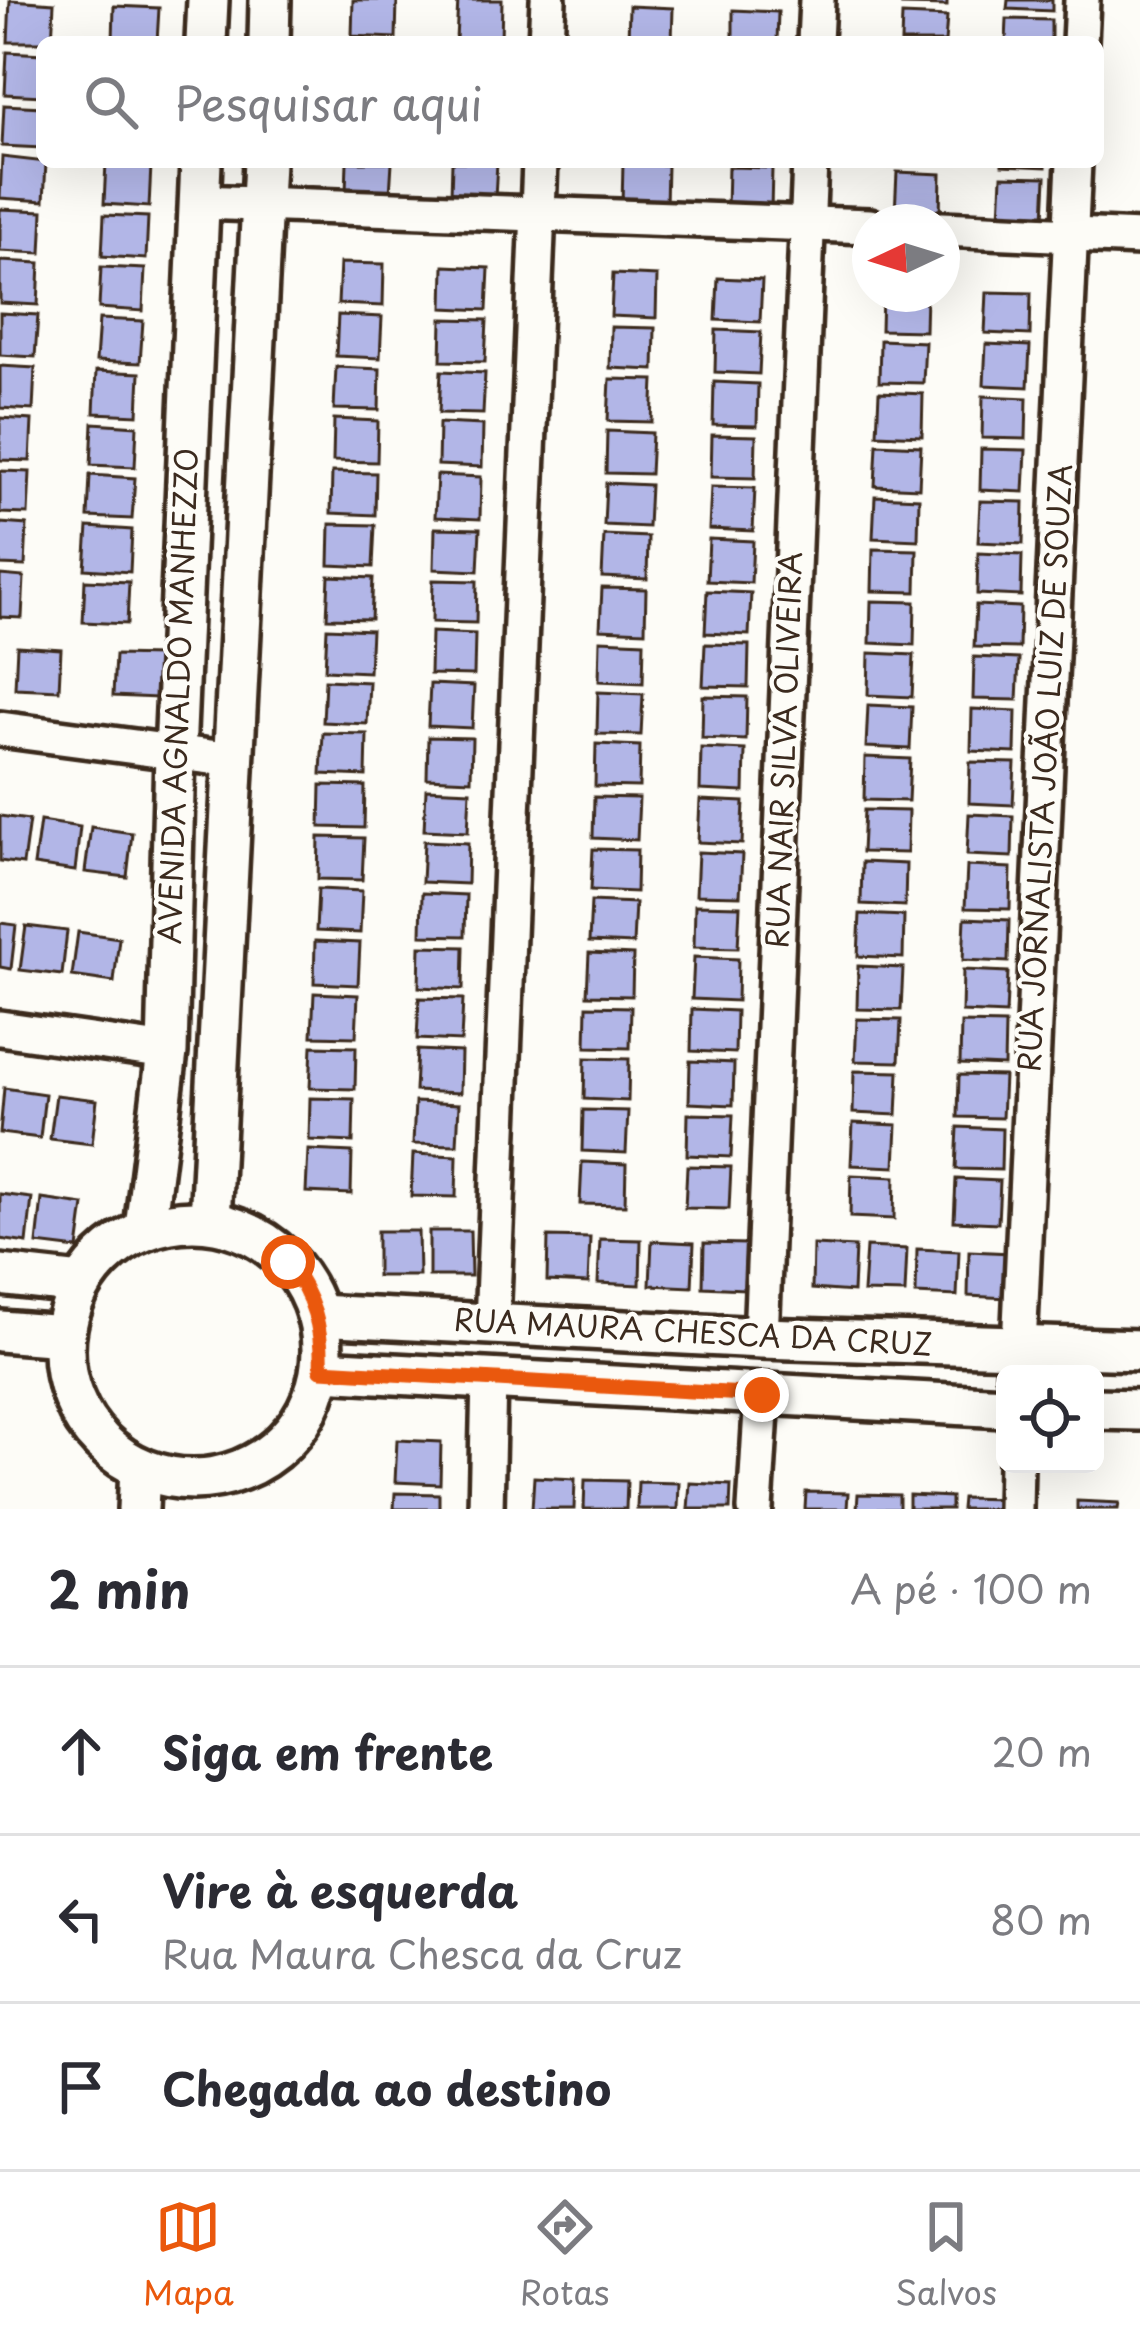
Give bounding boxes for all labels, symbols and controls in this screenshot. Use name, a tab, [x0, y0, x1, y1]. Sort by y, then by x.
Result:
search box	[36, 36, 1104, 168]
text: Pesquisar aqui	[174, 68, 483, 136]
icon: search	[78, 69, 144, 135]
north arrow	[852, 204, 960, 312]
street label: AVENIDA AGNALDO MANHEZZO	[145, 447, 208, 945]
street label: RUA JORNALISTA JOÃO LUIZ DE SOUZA	[1005, 463, 1082, 1073]
street label: RUA NAIR SILVA OLIVEIRA	[753, 551, 812, 949]
route start	[261, 1235, 315, 1289]
street label: RUA MAURA CHESCA DA CRUZ	[453, 1296, 933, 1366]
map controls	[996, 1365, 1104, 1473]
button: locate	[996, 1365, 1104, 1473]
route end	[735, 1368, 789, 1422]
text: 2 min	[48, 1549, 190, 1626]
text: A pé · 100 m	[850, 1558, 1092, 1617]
text: Siga em frente	[162, 1717, 493, 1785]
icon: ahead	[48, 1718, 114, 1784]
text: 20 m	[991, 1721, 1092, 1780]
text: Vire à esquerda	[162, 1855, 518, 1923]
icon: left	[48, 1886, 114, 1952]
text: 80 m	[990, 1889, 1092, 1948]
text: Rua Maura Chesca da Cruz	[162, 1923, 682, 1982]
text: Chegada ao destino	[162, 2053, 611, 2121]
icon: arrive	[48, 2054, 114, 2120]
tab: Mapa	[143, 2194, 234, 2316]
tab: Rotas	[520, 2194, 609, 2316]
tab: Salvos	[895, 2194, 997, 2316]

